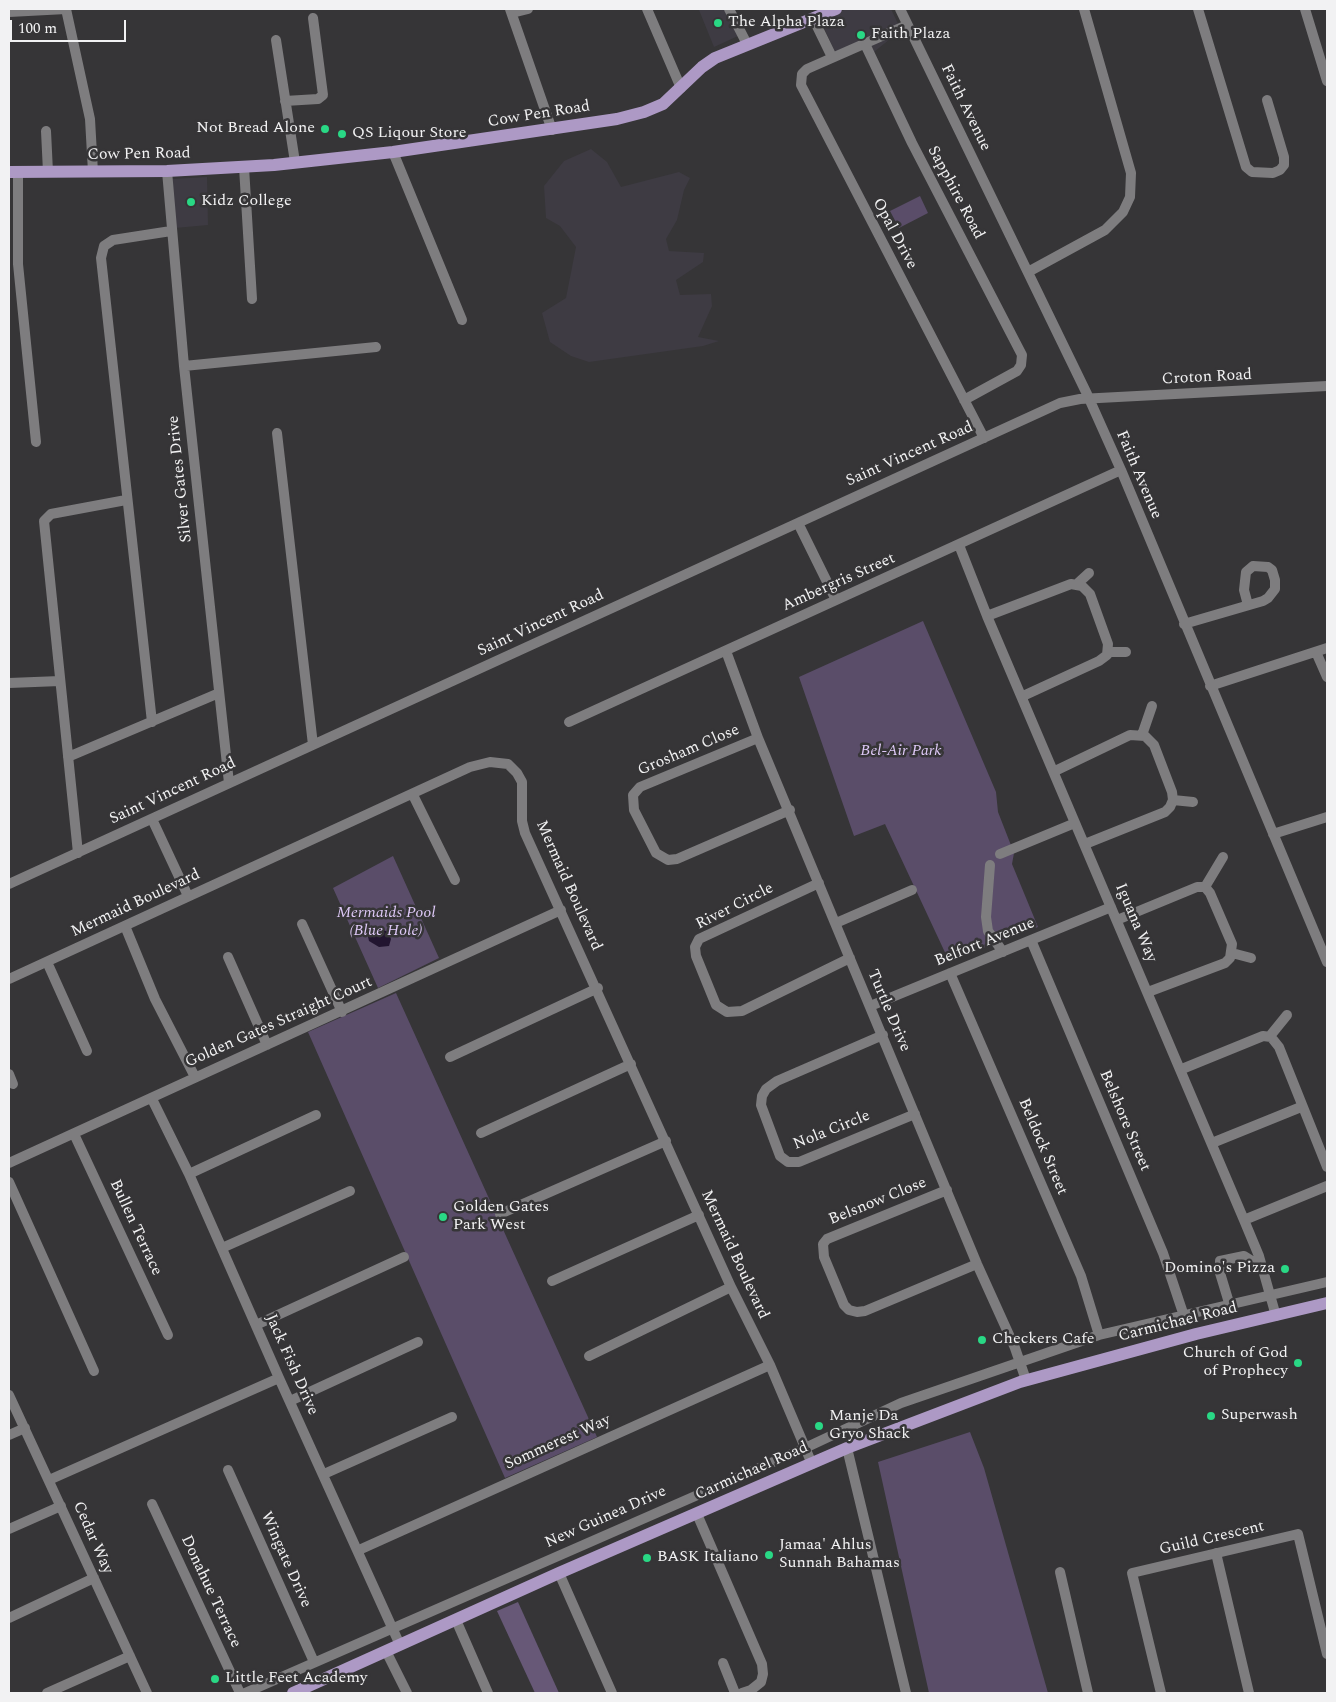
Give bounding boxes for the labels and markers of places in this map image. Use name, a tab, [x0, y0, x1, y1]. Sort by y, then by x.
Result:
place label: The Alpha Plaza	[728, 13, 845, 33]
marker: The Alpha Plaza	[712, 17, 724, 29]
place label: Faith Plaza	[871, 25, 950, 45]
marker: Faith Plaza	[855, 29, 867, 41]
place label: Not Bread Alone	[196, 119, 315, 139]
marker: Not Bread Alone	[319, 123, 331, 135]
place label: QS Liqour Store	[352, 124, 466, 144]
marker: QS Liqour Store	[336, 128, 348, 140]
place label: Kidz College	[201, 192, 292, 212]
marker: Kidz College	[185, 196, 197, 208]
place label: Golden Gates Park West	[453, 1198, 549, 1236]
marker: Golden Gates Park West	[437, 1211, 449, 1223]
place label: Domino's Pizza	[1164, 1259, 1275, 1279]
marker: Domino's Pizza	[1279, 1263, 1291, 1275]
place label: Checkers Cafe	[992, 1330, 1094, 1350]
marker: Checkers Cafe	[976, 1334, 988, 1346]
place label: Church of God of Prophecy	[1183, 1344, 1288, 1382]
marker: Church of God of Prophecy	[1292, 1357, 1304, 1369]
place label: Superwash	[1221, 1406, 1298, 1426]
place label: Manje Da Gryo Shack	[829, 1407, 910, 1445]
marker: Superwash	[1205, 1410, 1217, 1422]
marker: Manje Da Gryo Shack	[813, 1420, 825, 1432]
place label: Jamaa' Ahlus Sunnah Bahamas	[779, 1536, 900, 1574]
place label: BASK Italiano	[657, 1548, 758, 1568]
marker: Jamaa' Ahlus Sunnah Bahamas	[763, 1549, 775, 1561]
marker: BASK Italiano	[641, 1552, 653, 1564]
place label: Little Feet Academy	[225, 1669, 368, 1689]
marker: Little Feet Academy	[209, 1673, 221, 1685]

